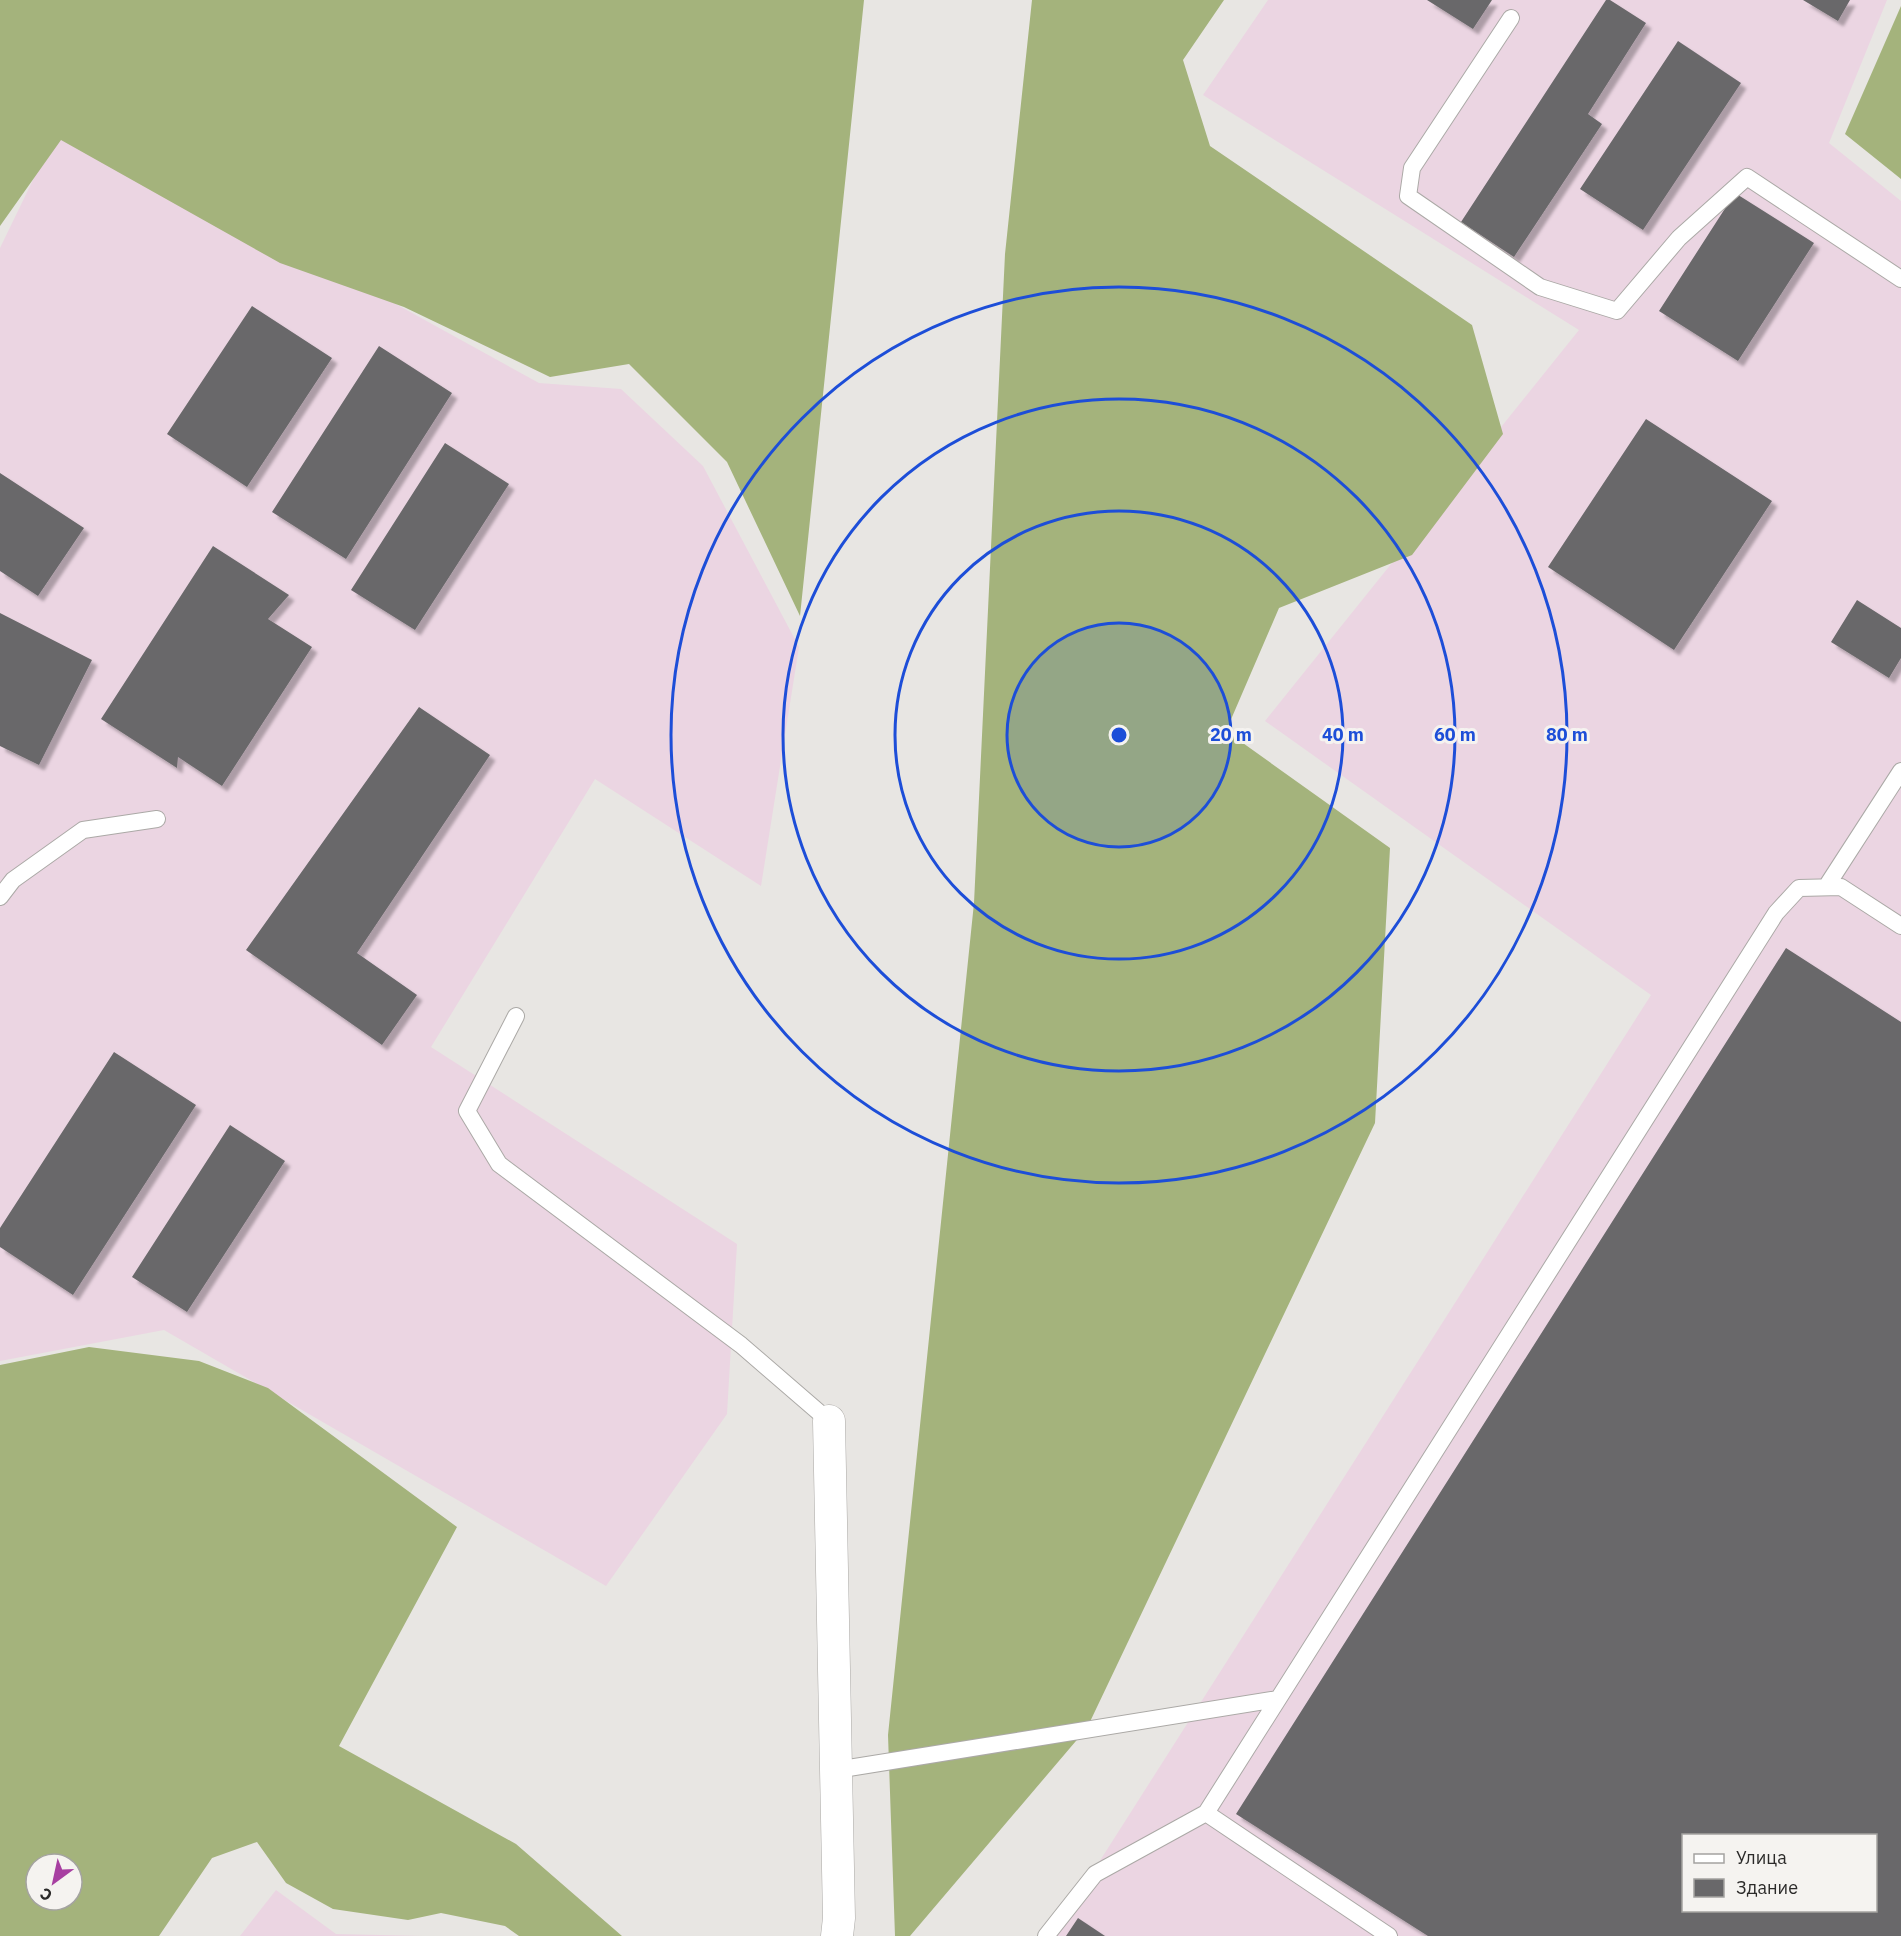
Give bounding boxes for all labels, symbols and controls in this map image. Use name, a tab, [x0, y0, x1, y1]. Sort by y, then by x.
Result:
text: 20 m	[1210, 723, 1252, 746]
text: 40 m	[1322, 723, 1364, 746]
text: 60 m	[1434, 723, 1476, 746]
text: 80 m	[1546, 723, 1588, 746]
centre of rings	[1109, 725, 1129, 745]
legend	[1682, 1834, 1877, 1912]
text: Улица	[1736, 1846, 1787, 1869]
north arrow	[24, 1852, 84, 1912]
text: Здание	[1736, 1876, 1798, 1899]
text: С	[36, 1883, 56, 1906]

